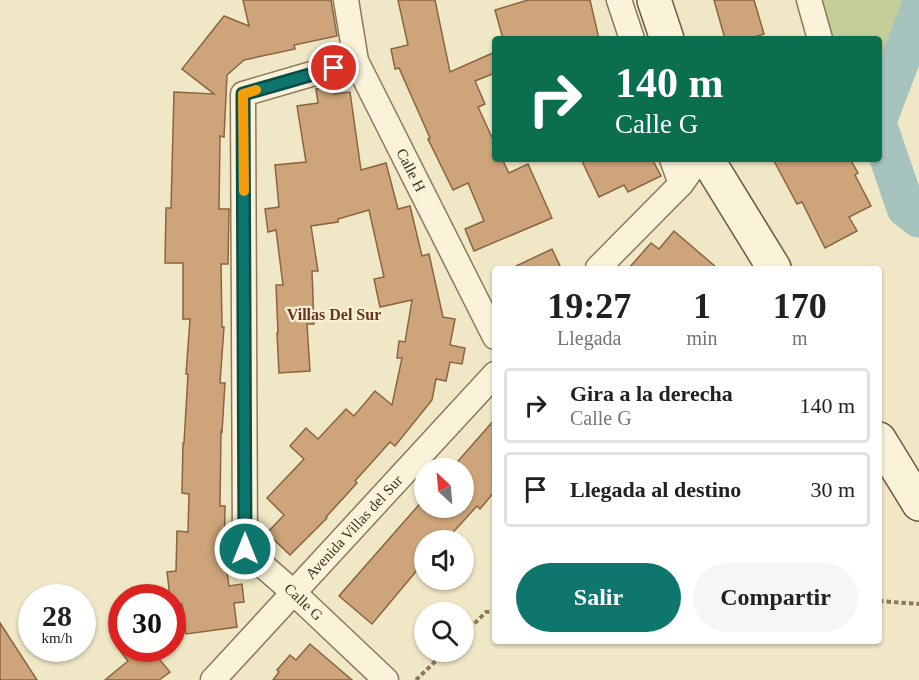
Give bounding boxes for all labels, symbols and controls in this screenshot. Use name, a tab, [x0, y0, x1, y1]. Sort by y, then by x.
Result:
pin	[308, 42, 359, 93]
icon: arrive	[317, 51, 350, 84]
icon: right	[516, 60, 594, 138]
text: 140 m	[615, 60, 724, 106]
text: Calle G	[615, 109, 698, 139]
street label: Calle H	[393, 146, 429, 195]
text: 19:27	[547, 286, 631, 326]
text: 1	[693, 286, 711, 326]
text: 170	[773, 286, 827, 326]
district label: Villas Del Sur	[287, 306, 381, 323]
text: Llegada	[557, 327, 621, 349]
text: min	[686, 327, 718, 349]
text: m	[792, 327, 808, 349]
text: Gira a la derecha	[570, 381, 733, 406]
icon: right	[519, 389, 552, 422]
text: 140 m	[799, 393, 855, 418]
text: Calle G	[570, 407, 632, 429]
north arrow	[414, 458, 474, 518]
map controls	[414, 458, 474, 662]
street label: Avenida Villas del Sur	[302, 472, 406, 582]
icon: arrive	[519, 473, 552, 506]
text: Llegada al destino	[570, 477, 741, 502]
text: 30 m	[810, 477, 855, 502]
position arrow	[213, 517, 277, 581]
button: sound	[414, 530, 474, 590]
button: Salir	[516, 563, 681, 632]
button: Compartir	[693, 563, 858, 632]
street label: Calle G	[281, 580, 326, 624]
speed limit sign: 30	[108, 584, 186, 662]
text: 28	[42, 599, 72, 632]
button: search	[414, 602, 474, 662]
text: km/h	[42, 630, 72, 646]

